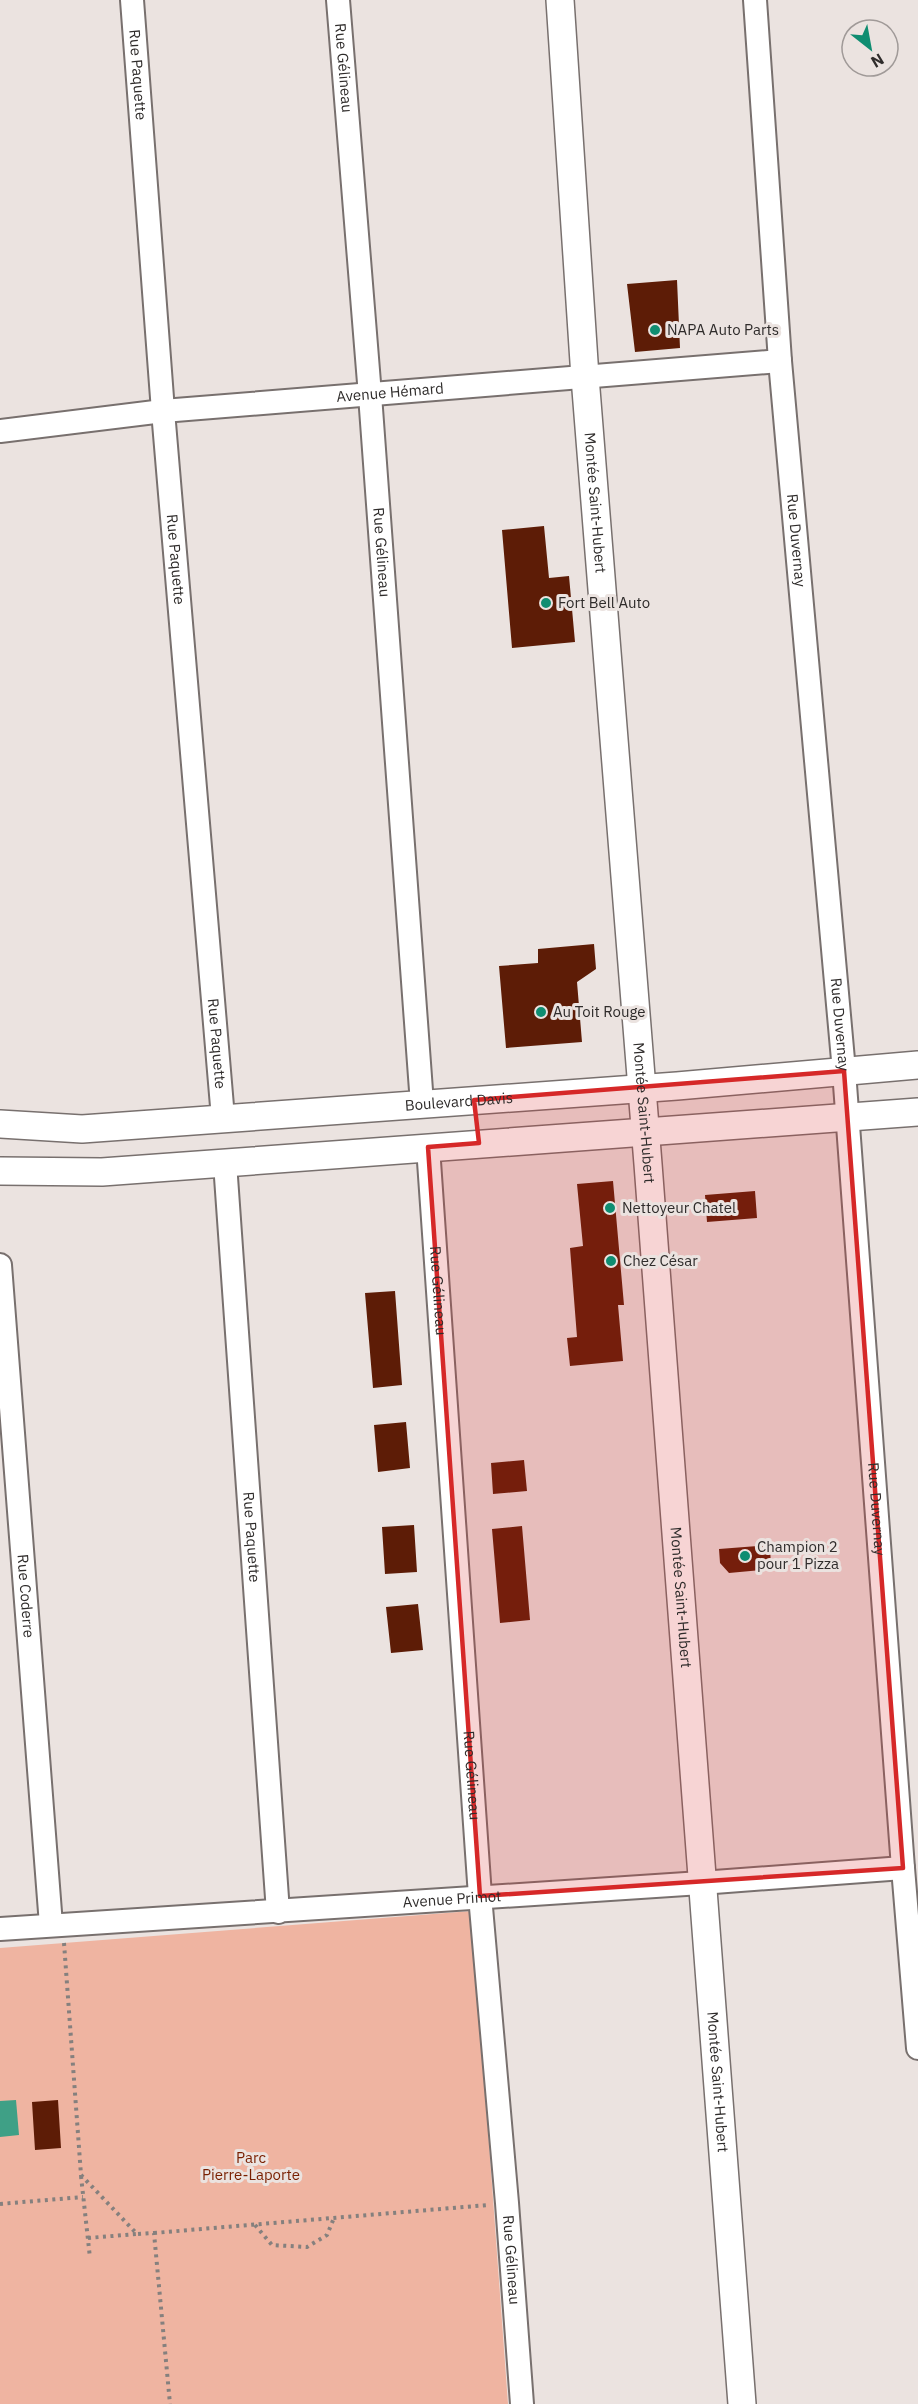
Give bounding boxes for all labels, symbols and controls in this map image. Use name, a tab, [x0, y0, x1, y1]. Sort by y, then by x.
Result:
north arrow	[840, 18, 900, 78]
street label: Rue Gélineau	[331, 22, 357, 113]
street label: Rue Paquette	[125, 29, 151, 121]
text: N	[868, 49, 888, 72]
place label: NAPA Auto Parts	[667, 320, 779, 339]
marker: NAPA Auto Parts	[648, 323, 662, 337]
street label: Avenue Hémard	[335, 378, 444, 406]
street label: Montée Saint-Hubert	[580, 432, 611, 574]
street label: Rue Duvernay	[783, 493, 810, 588]
street label: Rue Gélineau	[369, 507, 395, 598]
street label: Rue Paquette	[163, 513, 189, 605]
place label: Fort Bell Auto	[558, 593, 650, 612]
marker: Fort Bell Auto	[539, 596, 553, 610]
street label: Rue Duvernay	[827, 977, 854, 1072]
street label: Rue Paquette	[204, 997, 230, 1090]
place label: Au Toit Rouge	[553, 1002, 646, 1021]
marker: Au Toit Rouge	[534, 1005, 548, 1019]
street label: Montée Saint-Hubert	[629, 1042, 659, 1184]
street label: Boulevard Davis	[404, 1088, 514, 1115]
place label: Nettoyeur Chatel	[622, 1198, 736, 1217]
marker: Nettoyeur Chatel	[603, 1201, 617, 1215]
street label: Rue Gélineau	[426, 1245, 451, 1336]
place label: Chez César	[623, 1251, 698, 1270]
marker: Chez César	[604, 1254, 618, 1268]
street label: Rue Duvernay	[864, 1462, 890, 1557]
street label: Rue Paquette	[239, 1491, 265, 1583]
street label: Montée Saint-Hubert	[667, 1526, 696, 1669]
place label: Champion 2 pour 1 Pizza	[757, 1537, 839, 1573]
marker: Champion 2 pour 1 Pizza	[738, 1549, 752, 1563]
street label: Rue Coderre	[13, 1553, 39, 1638]
street label: Rue Gélineau	[460, 1730, 485, 1821]
street label: Avenue Primot	[402, 1886, 502, 1912]
street label: Montée Saint-Hubert	[703, 2011, 733, 2153]
park label: Parc Pierre-Laporte	[202, 2148, 300, 2184]
street label: Rue Gélineau	[499, 2214, 525, 2305]

